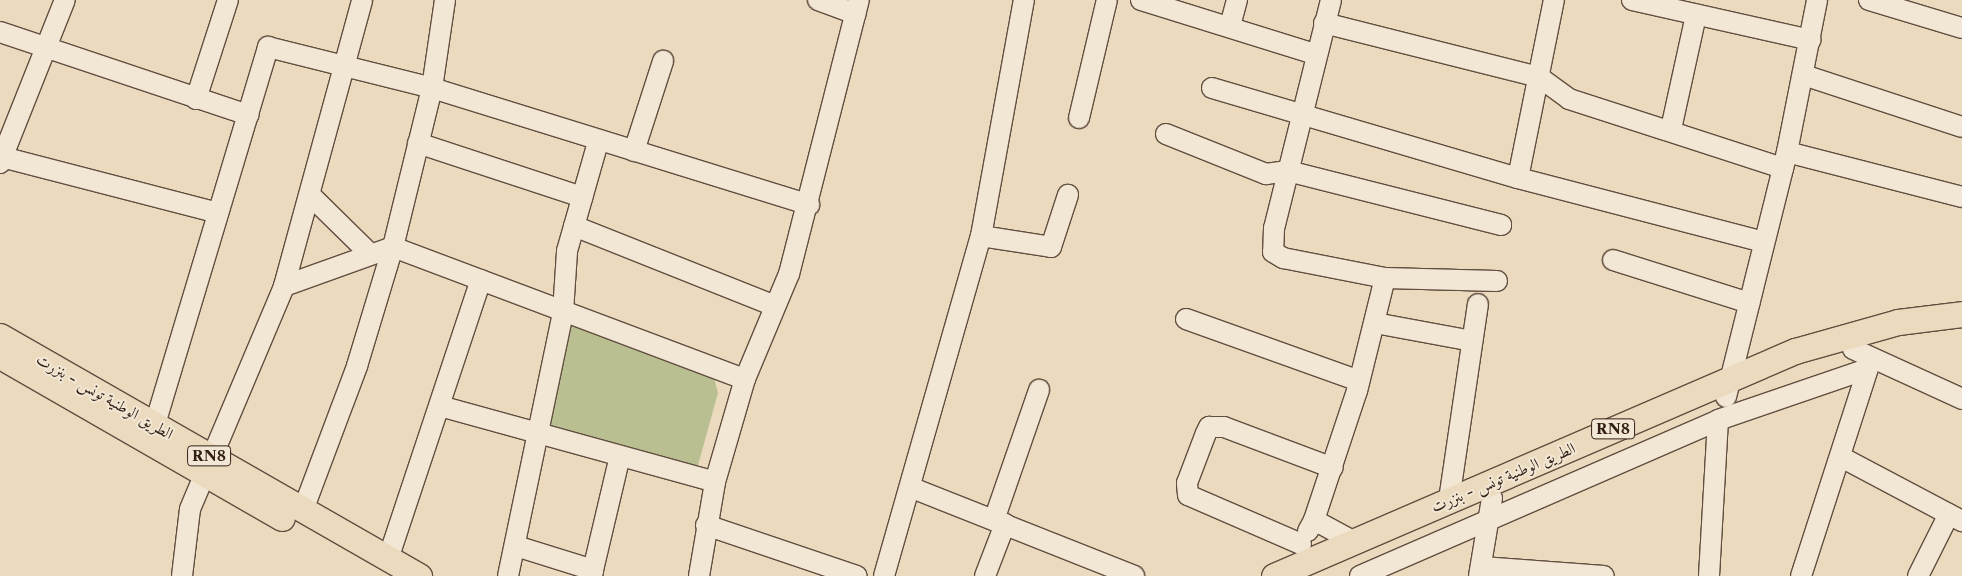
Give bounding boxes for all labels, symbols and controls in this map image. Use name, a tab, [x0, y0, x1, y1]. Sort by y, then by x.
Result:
street label: الطريق الوطنية تونس - بنزرت	[33, 349, 177, 443]
road number: RN8	[1590, 416, 1636, 442]
street label: الطريق الوطنية تونس - بنزرت	[1428, 438, 1578, 516]
road number: RN8	[186, 444, 232, 468]

